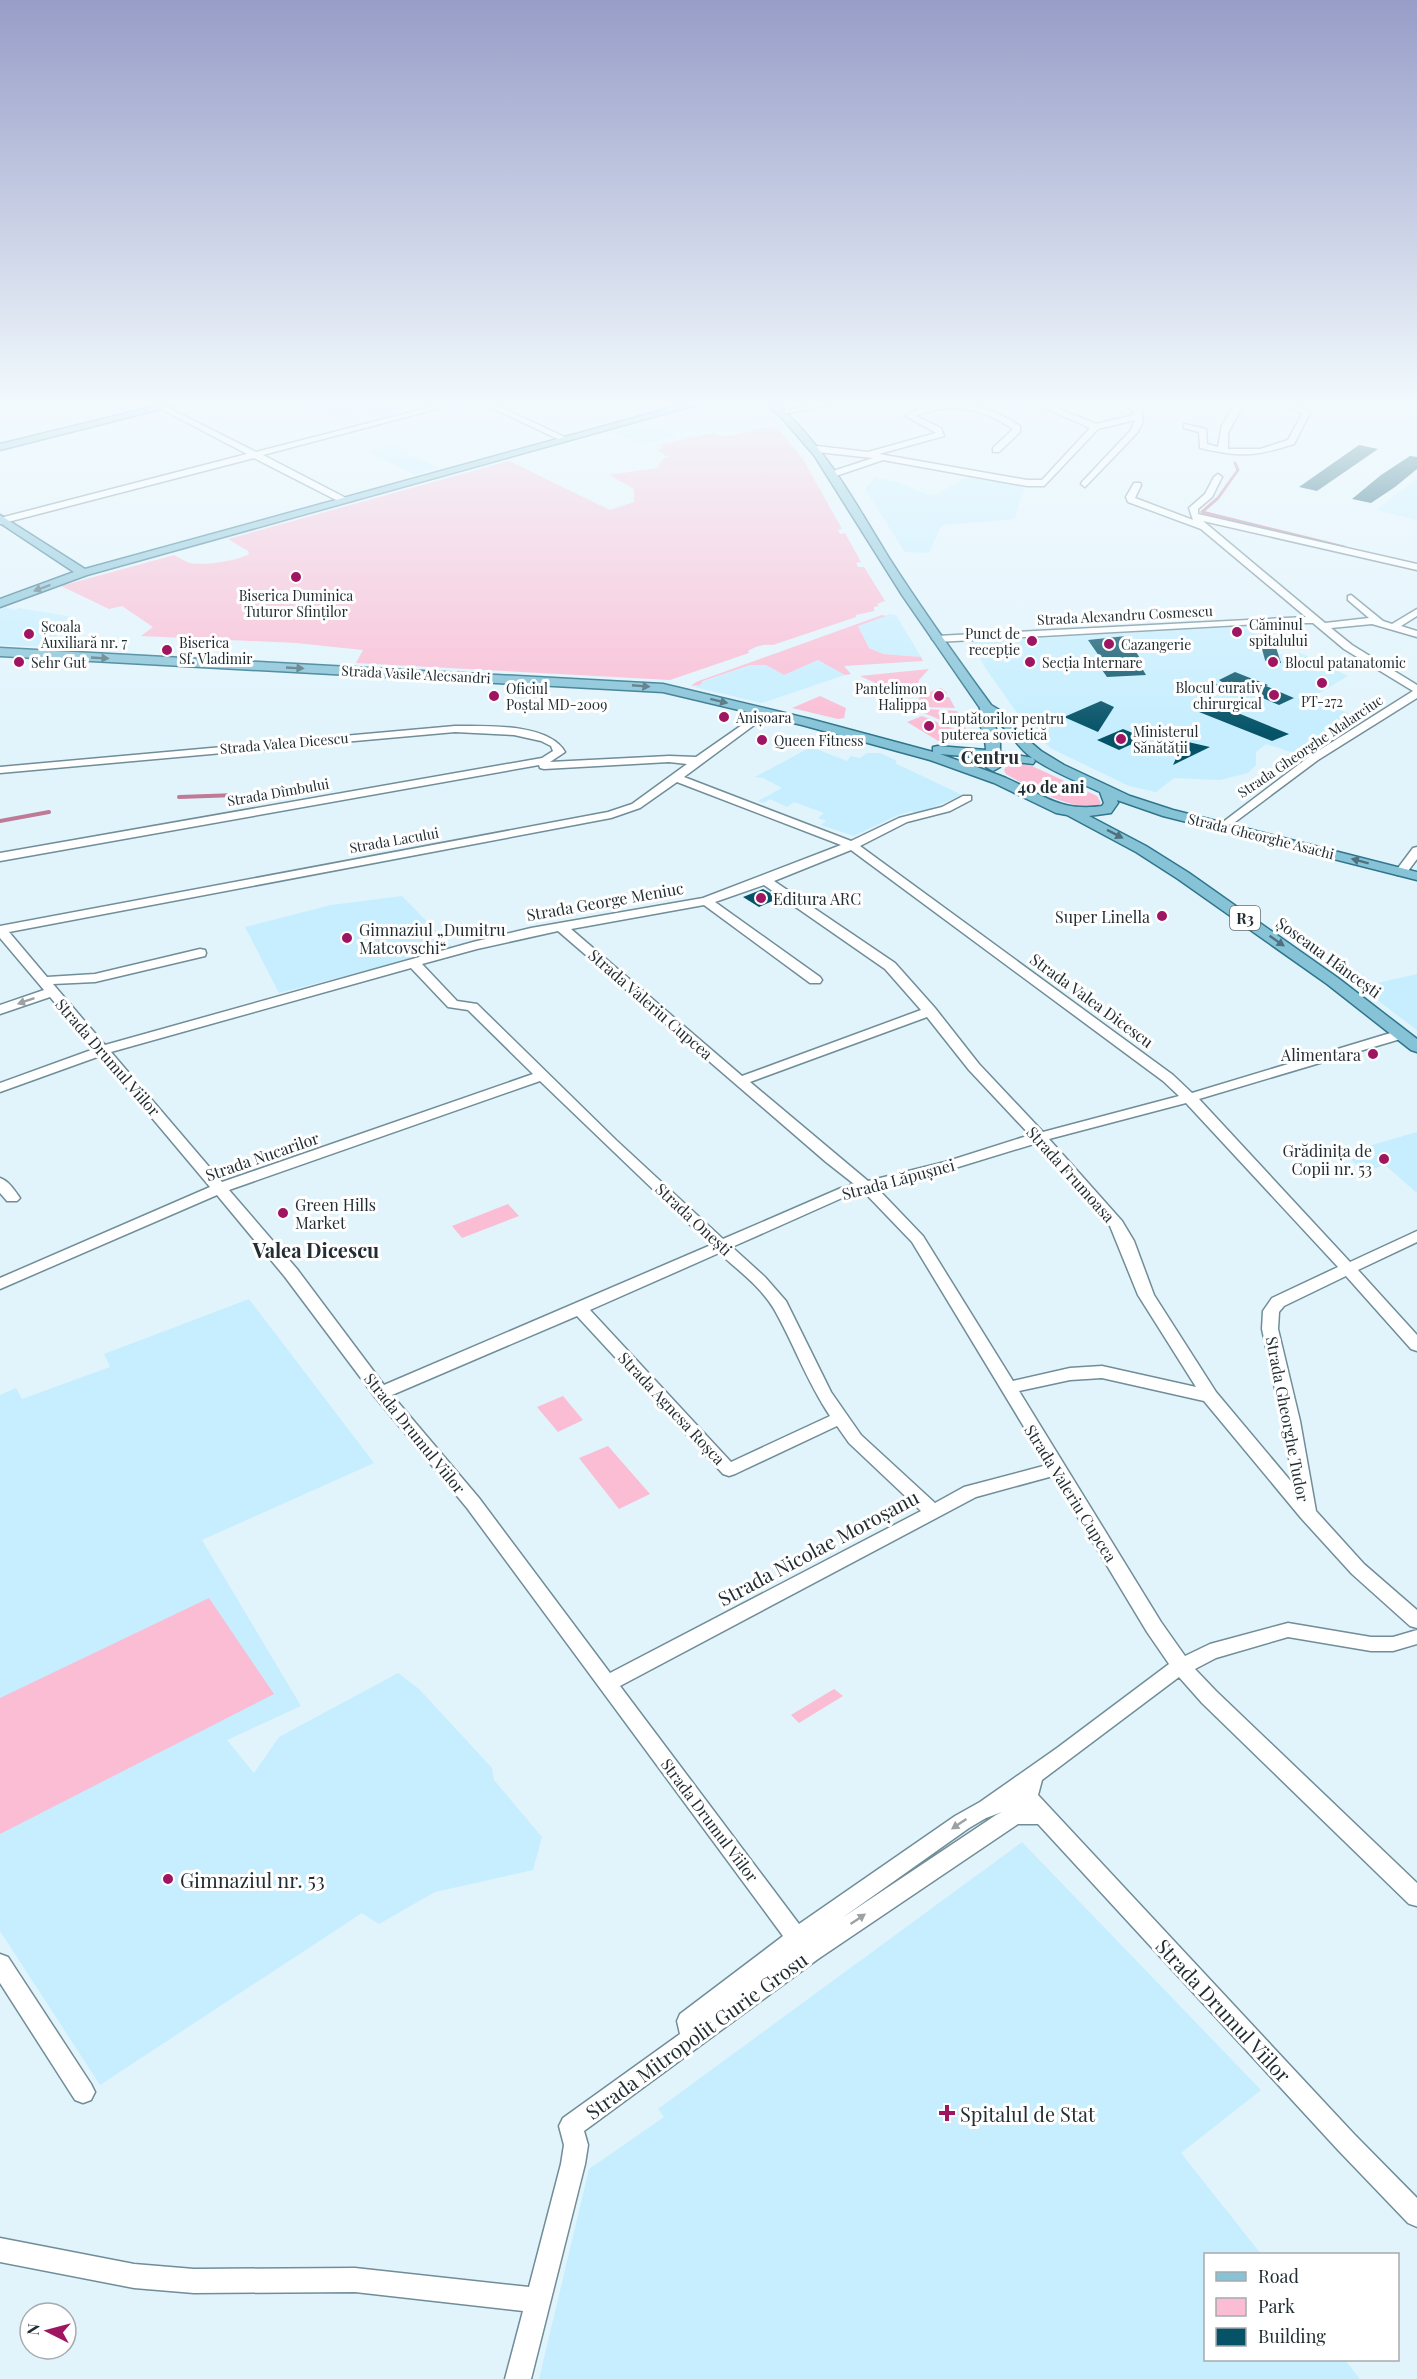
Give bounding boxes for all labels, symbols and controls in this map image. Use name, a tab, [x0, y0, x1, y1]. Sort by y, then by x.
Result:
marker: Biserica Duminica Tuturor Sfinților	[289, 570, 303, 584]
one-way arrow	[32, 583, 50, 593]
place label: Biserica Duminica Tuturor Sfinților	[239, 586, 353, 621]
street label: Strada Alexandru Cosmescu	[1037, 601, 1213, 629]
place label: Căminul spitalului	[1249, 615, 1308, 650]
place label: Școala Auxiliară nr. 7	[40, 617, 128, 652]
place label: Punct de recepție	[965, 624, 1020, 659]
marker: Căminul spitalului	[1230, 625, 1244, 639]
marker: Școala Auxiliară nr. 7	[22, 627, 36, 641]
place label: Biserica Sf. Vladimir	[179, 633, 253, 668]
marker: Punct de recepție	[1025, 634, 1039, 648]
place label: Cazangerie	[1121, 635, 1191, 654]
marker: Cazangerie	[1102, 637, 1116, 651]
marker: Biserica Sf. Vladimir	[160, 643, 174, 657]
place label: Sehr Gut	[31, 653, 87, 672]
one-way arrow	[91, 653, 110, 662]
place label: Secția Internare	[1042, 653, 1143, 672]
place label: Blocul patanatomic	[1285, 653, 1406, 672]
marker: Sehr Gut	[12, 655, 26, 669]
marker: Secția Internare	[1023, 655, 1037, 669]
marker: Blocul patanatomic	[1266, 655, 1280, 669]
street label: Strada Vasile Alecsandri	[341, 661, 491, 687]
one-way arrow	[286, 663, 305, 672]
marker: PT-272	[1315, 676, 1329, 690]
place label: Blocul curativ chirurgical	[1175, 678, 1262, 713]
place label: Oficiul Poștal MD-2009	[506, 679, 607, 714]
place label: Pantelimon Halippa	[855, 679, 928, 714]
one-way arrow	[631, 681, 650, 691]
marker: Blocul curativ chirurgical	[1267, 688, 1281, 702]
marker: Oficiul Poștal MD-2009	[487, 689, 501, 703]
marker: Pantelimon Halippa	[932, 689, 946, 703]
street label: Strada Gheorghe Malarciuc	[1234, 690, 1386, 802]
place label: PT-272	[1301, 692, 1343, 711]
one-way arrow	[710, 697, 728, 707]
place label: Anișoara	[735, 708, 791, 727]
place label: Luptătorilor pentru puterea sovietică	[941, 709, 1064, 744]
marker: Anișoara	[717, 710, 731, 724]
marker: Luptătorilor pentru puterea sovietică	[922, 719, 936, 733]
place label: Ministerul Sănătății	[1133, 722, 1198, 757]
street label: Strada Valea Dicescu	[219, 728, 349, 758]
place label: Queen Fitness	[774, 731, 864, 750]
marker: Ministerul Sănătății	[1114, 732, 1128, 746]
marker: Queen Fitness	[755, 733, 769, 747]
district label: Centru	[961, 745, 1019, 769]
street label: Strada Dîmbului	[226, 774, 330, 810]
district label: 40 de ani	[1017, 776, 1085, 797]
street label: Strada Gheorghe Asachi	[1186, 809, 1336, 863]
street label: Strada Lacului	[348, 823, 440, 857]
one-way arrow	[1106, 829, 1123, 839]
one-way arrow	[1351, 856, 1369, 865]
street label: Strada George Meniuc	[525, 877, 685, 925]
place label: Editura ARC	[773, 888, 861, 909]
marker: Editura ARC	[754, 891, 768, 905]
place label: Super Linella	[1055, 906, 1150, 927]
road number: R3	[1230, 906, 1260, 930]
marker: Super Linella	[1155, 909, 1169, 923]
street label: Șoseaua Hâncești	[1272, 912, 1386, 1003]
place label: Gimnaziul „Dumitru Matcovschi“	[359, 919, 506, 958]
marker: Gimnaziul „Dumitru Matcovschi“	[340, 931, 354, 945]
one-way arrow	[1269, 935, 1285, 947]
street label: Strada Valeriu Cupcea	[584, 944, 718, 1064]
street label: Strada Valea Dicescu	[1026, 948, 1158, 1052]
street label: Strada Drumul Viilor	[51, 994, 165, 1120]
one-way arrow	[17, 997, 35, 1007]
place label: Alimentara	[1280, 1044, 1361, 1065]
marker: Alimentara	[1366, 1047, 1380, 1061]
street label: Strada Frumoasa	[1022, 1122, 1120, 1226]
street label: Strada Nucarilor	[202, 1127, 322, 1185]
place label: Grădinița de Copii nr. 53	[1283, 1140, 1372, 1179]
marker: Grădinița de Copii nr. 53	[1377, 1152, 1391, 1166]
street label: Strada Lăpușnei	[839, 1154, 957, 1205]
street label: Strada Onești	[651, 1178, 737, 1261]
place label: Green Hills Market	[295, 1194, 376, 1233]
marker: Green Hills Market	[276, 1206, 290, 1220]
district label: Valea Dicescu	[252, 1236, 379, 1263]
street label: Strada Gheorghe Tudor	[1262, 1335, 1314, 1503]
street label: Strada Agnesa Roșca	[613, 1347, 730, 1470]
street label: Strada Drumul Viilor	[360, 1368, 470, 1498]
street label: Strada Valeriu Cupcea	[1020, 1420, 1122, 1566]
street label: Strada Nicolae Moroșanu	[713, 1482, 924, 1612]
street label: Strada Drumul Viilor	[657, 1754, 763, 1886]
one-way arrow	[952, 1818, 968, 1830]
place label: Gimnaziul nr. 53	[180, 1866, 325, 1893]
marker: Gimnaziul nr. 53	[161, 1872, 175, 1886]
one-way arrow	[850, 1914, 867, 1925]
street label: Strada Drumul Viilor	[1150, 1933, 1298, 2088]
street label: Strada Mitropolit Gurie Grosu	[580, 1945, 813, 2125]
place label: Spitalul de Stat	[960, 2100, 1096, 2127]
marker: Spitalul de Stat	[938, 2104, 956, 2122]
legend	[1204, 2253, 1399, 2361]
text: Road	[1258, 2264, 1299, 2288]
text: Park	[1258, 2294, 1295, 2318]
north arrow	[18, 2301, 78, 2361]
text: N	[22, 2322, 44, 2336]
text: Building	[1258, 2324, 1326, 2348]

